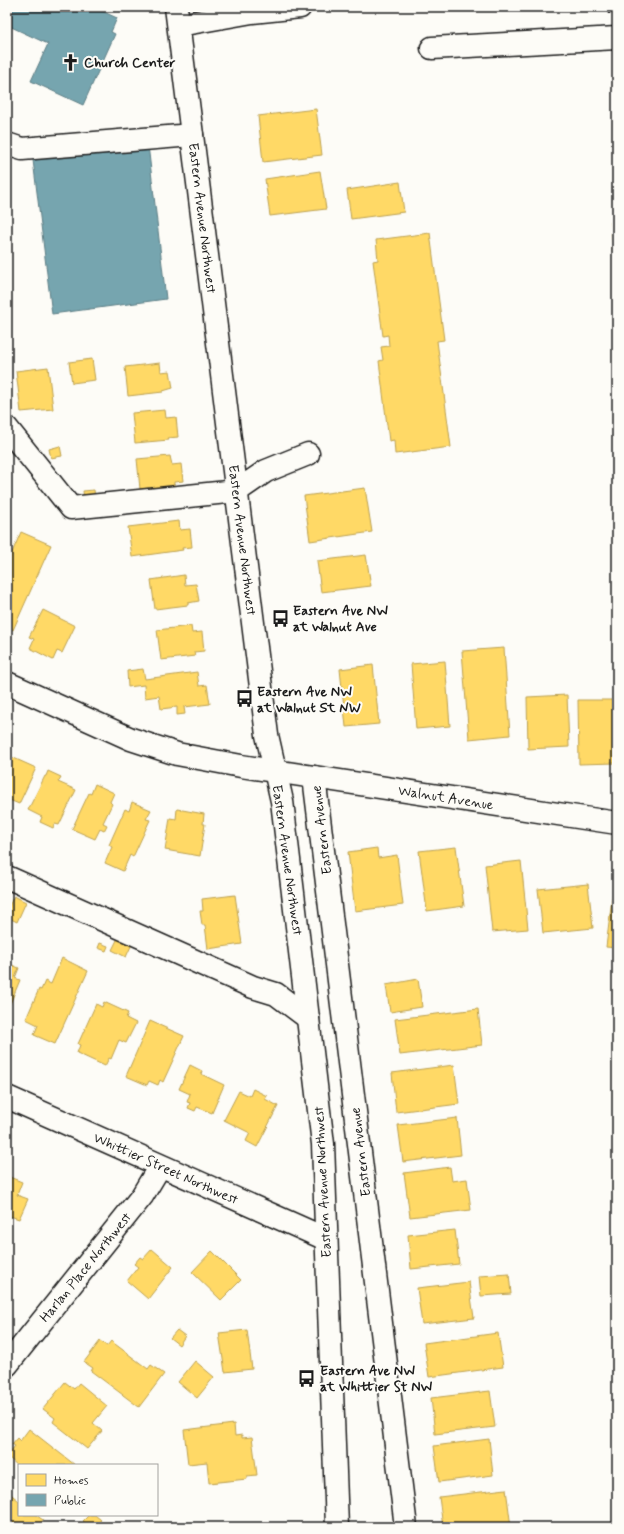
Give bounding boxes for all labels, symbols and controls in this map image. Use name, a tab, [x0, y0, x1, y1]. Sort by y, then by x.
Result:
church icon: Church Center	[61, 52, 81, 72]
place label: Church Center	[84, 54, 176, 72]
street label: Eastern Avenue Northwest	[184, 142, 220, 295]
street label: Eastern Avenue Northwest	[224, 464, 260, 617]
place label: Eastern Ave NW at Walnut Ave	[293, 602, 388, 636]
bus stop icon: Eastern Ave NW at Walnut Ave	[270, 608, 290, 628]
place label: Eastern Ave NW at Walnut St NW	[257, 683, 361, 717]
bus stop icon: Eastern Ave NW at Walnut St NW	[234, 689, 254, 709]
street label: Walnut Avenue	[397, 782, 495, 814]
street label: Eastern Avenue Northwest	[268, 784, 307, 937]
street label: Eastern Avenue	[308, 784, 336, 876]
street label: Eastern Avenue Northwest	[310, 1105, 336, 1258]
street label: Eastern Avenue	[347, 1106, 375, 1198]
street label: Whittier Street Northwest	[90, 1129, 241, 1209]
street label: Harlan Place Northwest	[36, 1209, 136, 1326]
place label: Eastern Ave NW at Whittier St NW	[320, 1362, 433, 1396]
bus stop icon: Eastern Ave NW at Whittier St NW	[297, 1368, 317, 1388]
legend	[18, 1464, 158, 1516]
text: Homes	[54, 1473, 89, 1489]
text: Public	[54, 1493, 86, 1509]

